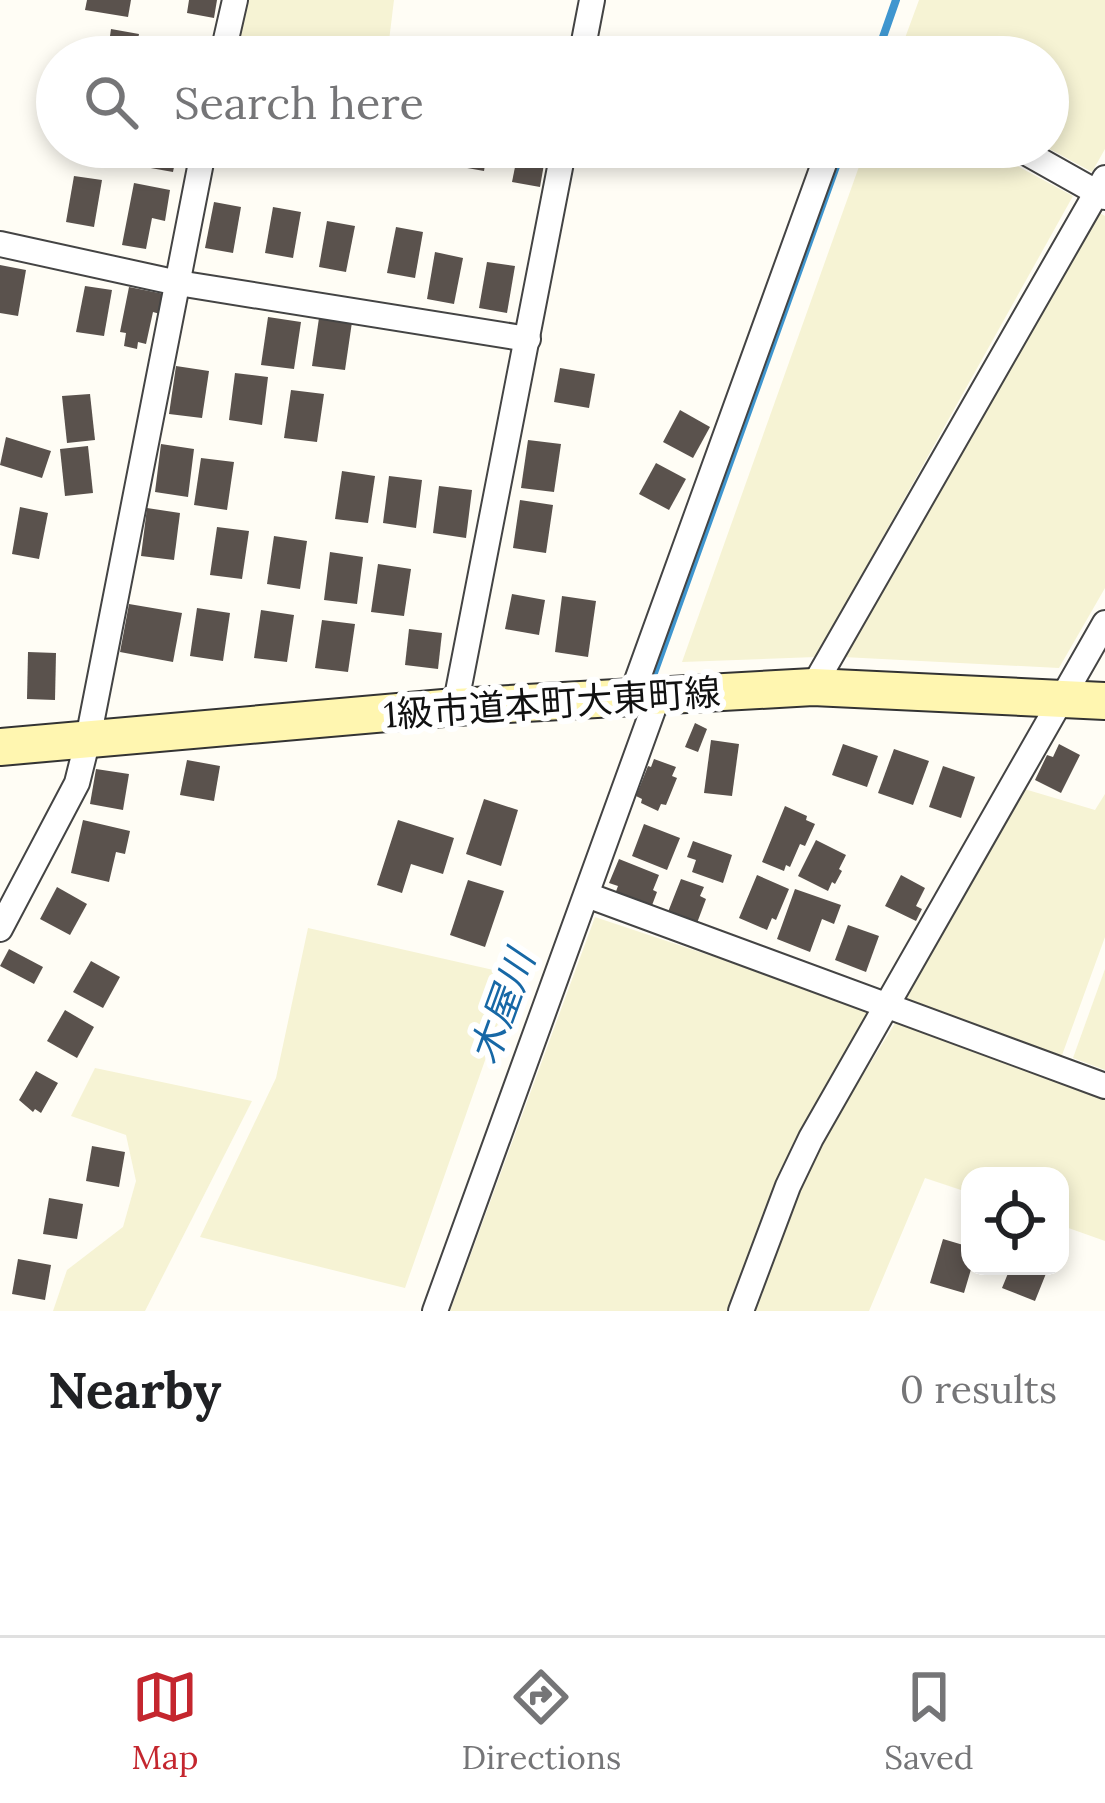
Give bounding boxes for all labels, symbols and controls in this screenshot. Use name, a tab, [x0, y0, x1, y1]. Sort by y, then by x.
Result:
search box	[36, 36, 1069, 168]
icon: search	[78, 69, 144, 135]
text: Search here	[174, 74, 424, 131]
street label: 1級市道本町大東町線	[382, 668, 722, 738]
water label: 木屋川	[458, 940, 547, 1071]
map controls	[961, 1167, 1069, 1275]
button: locate	[961, 1167, 1069, 1275]
text: Nearby	[48, 1357, 221, 1422]
text: 0 results	[900, 1364, 1057, 1414]
tab: Map	[131, 1664, 199, 1778]
tab: Directions	[462, 1664, 621, 1778]
tab: Saved	[884, 1664, 973, 1778]

